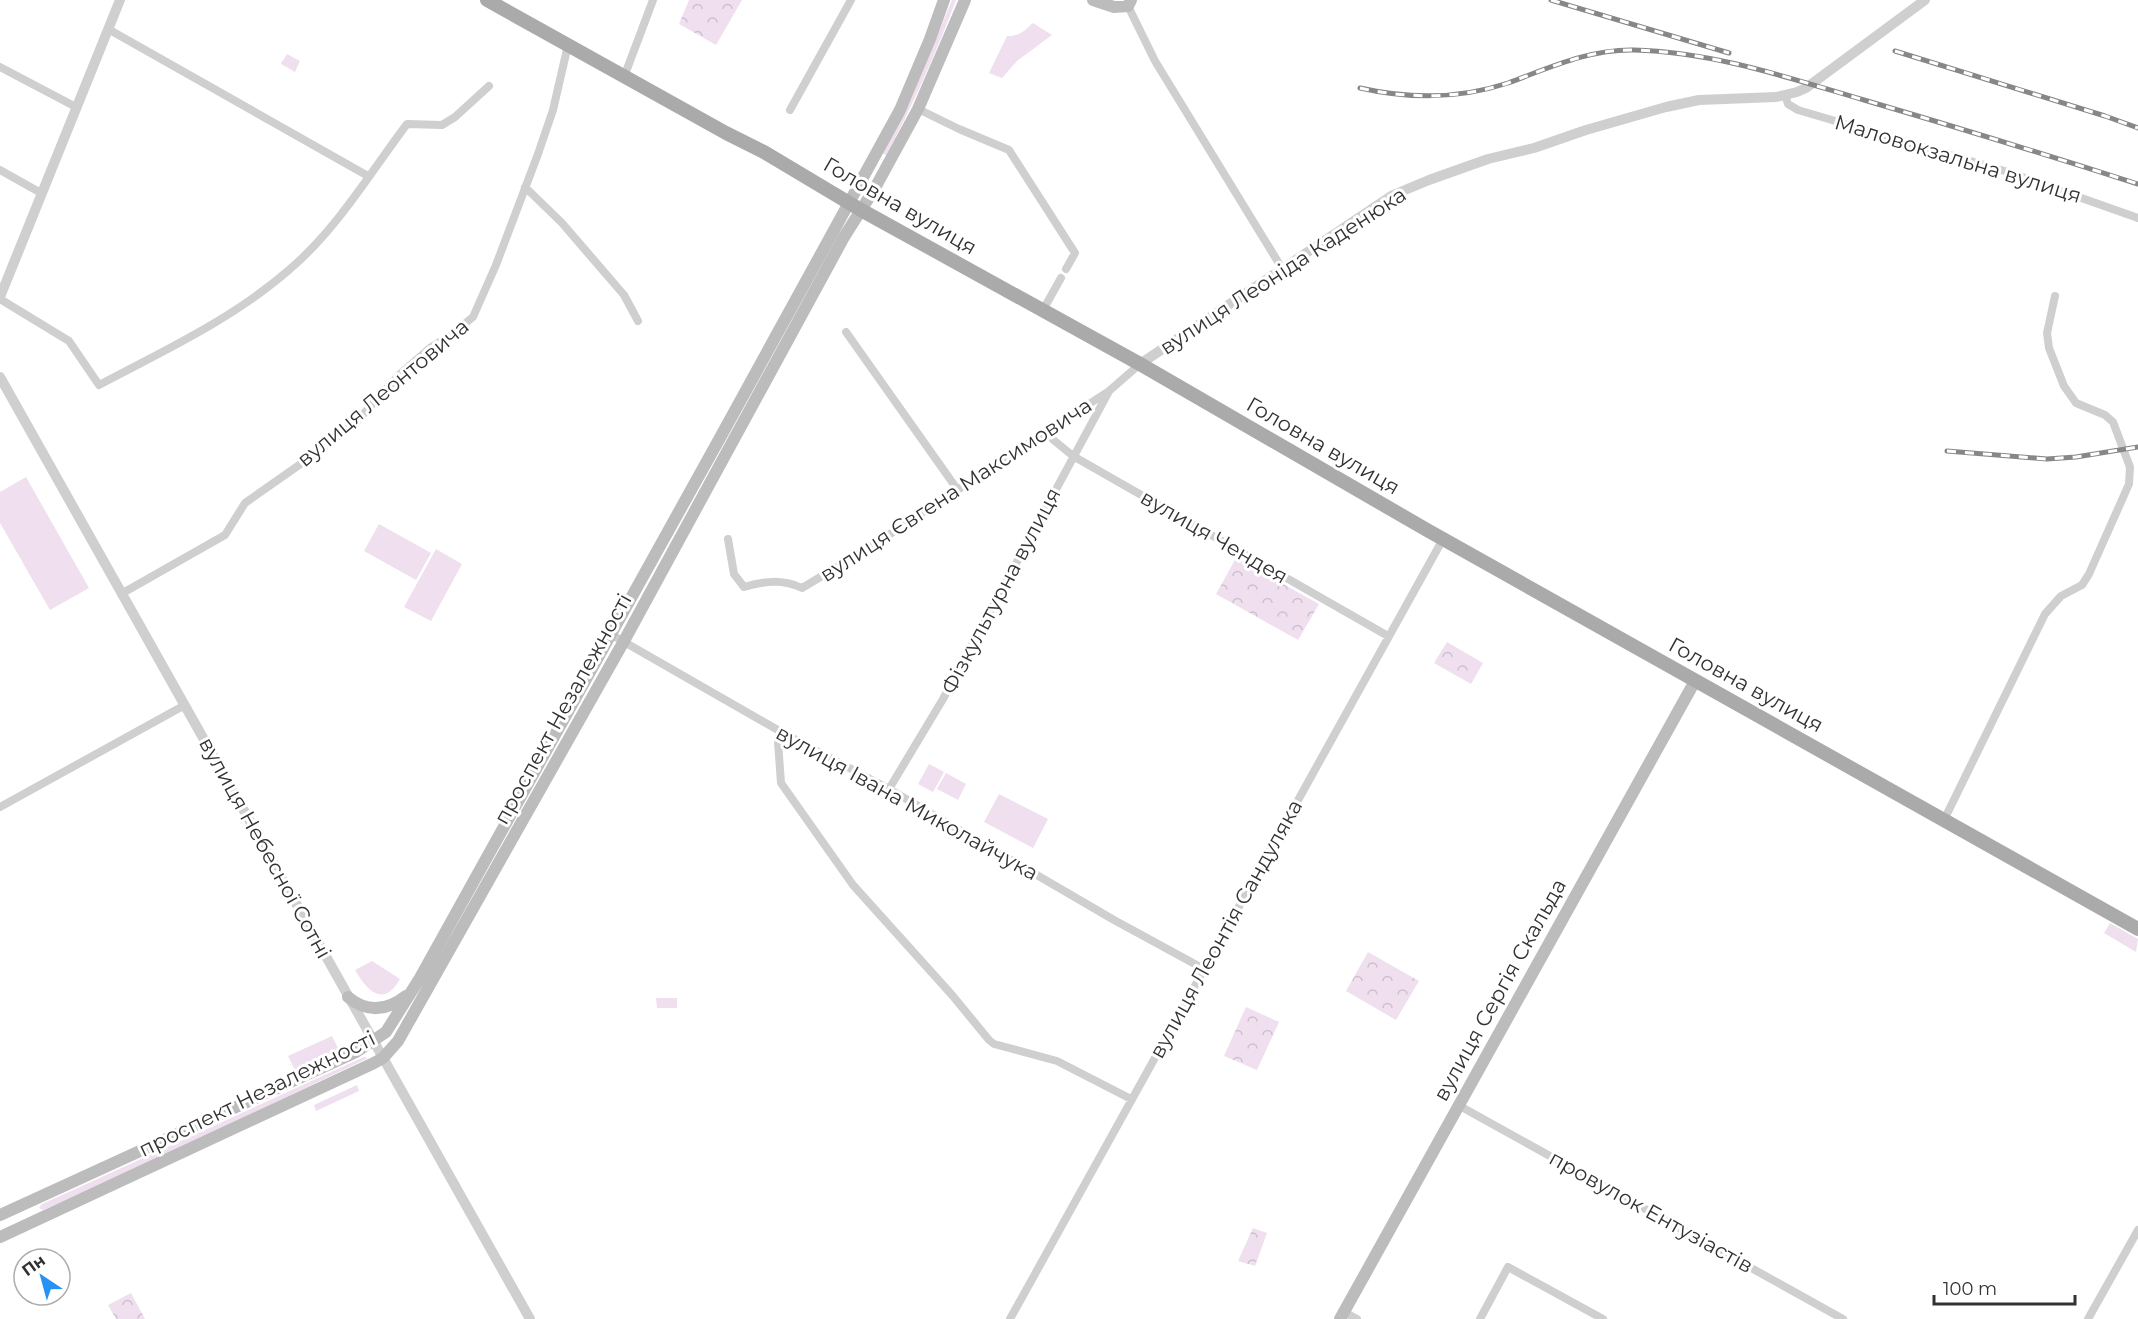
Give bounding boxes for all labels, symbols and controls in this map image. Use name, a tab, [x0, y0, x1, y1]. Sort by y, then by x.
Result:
street label: Маловокзальна вулиця	[1832, 109, 2085, 208]
street label: Головна вулиця	[819, 152, 981, 260]
street label: вулиця Леоніда Каденюка	[1155, 182, 1410, 360]
street label: вулиця Леонтовича	[292, 314, 474, 472]
street label: вулиця Євгена Максимовича	[815, 392, 1096, 587]
street label: Головна вулиця	[1242, 392, 1404, 500]
street label: Фізкультурна вулиця	[936, 483, 1066, 698]
street label: вулиця Чендея	[1136, 484, 1292, 589]
street label: проспект Незалежності	[489, 589, 637, 829]
street label: Головна вулиця	[1665, 632, 1828, 737]
street label: вулиця Івана Миколайчука	[772, 720, 1043, 885]
street label: вулиця Небесної Сотні	[194, 733, 337, 963]
street label: вулиця Леонтія Сандуляка	[1144, 795, 1307, 1062]
street label: вулиця Сергія Скальда	[1428, 874, 1571, 1105]
street label: проспект Незалежності	[134, 1025, 379, 1162]
street label: провулок Ентузіастів	[1545, 1145, 1758, 1278]
north arrow	[12, 1247, 72, 1307]
text: Пн	[18, 1250, 49, 1280]
scale bar	[1934, 1268, 2075, 1306]
text: 100 m	[1943, 1278, 1997, 1300]

